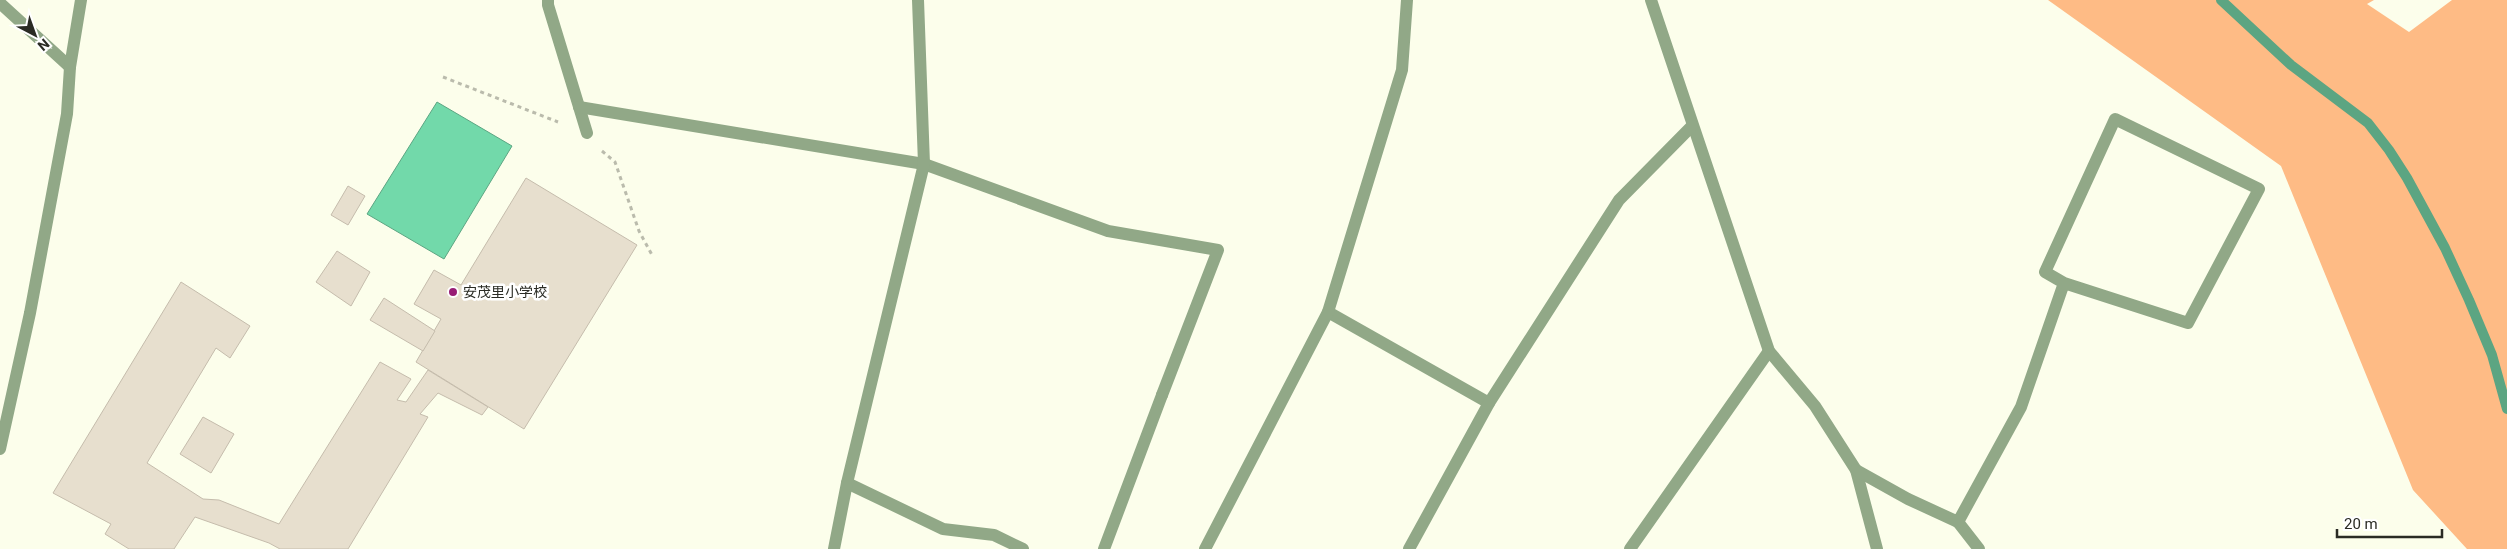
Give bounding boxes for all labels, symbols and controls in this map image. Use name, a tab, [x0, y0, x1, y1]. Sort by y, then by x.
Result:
north arrow	[10, 10, 60, 60]
text: N	[35, 36, 53, 54]
place label: 安茂里小学校	[463, 284, 547, 300]
marker: 安茂里小学校	[447, 286, 459, 298]
scale bar	[2337, 506, 2442, 538]
text: 20 m	[2344, 515, 2378, 533]

